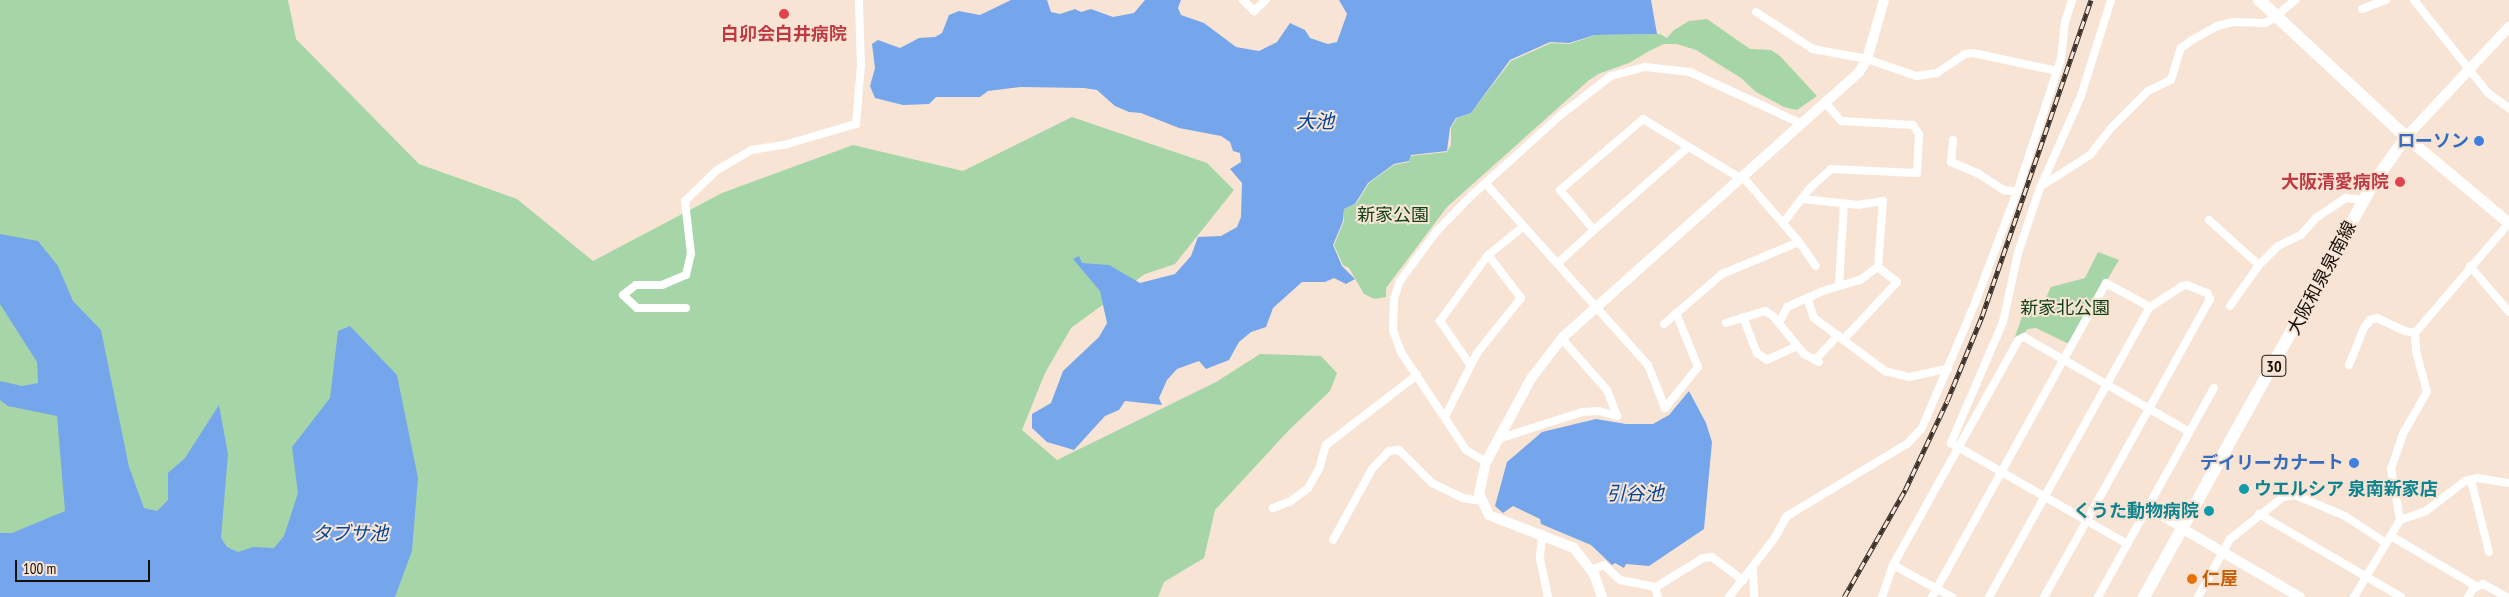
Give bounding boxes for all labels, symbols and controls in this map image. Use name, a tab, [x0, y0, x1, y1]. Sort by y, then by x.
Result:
marker: 白卯会白井病院	[777, 7, 791, 21]
place label: 白卯会白井病院	[721, 23, 847, 45]
water label: 大池	[1296, 111, 1334, 133]
place label: ローソン	[2397, 130, 2469, 152]
marker: ローソン	[2473, 135, 2485, 147]
place label: 大阪清愛病院	[2281, 171, 2389, 193]
marker: 大阪清愛病院	[2393, 175, 2407, 189]
park label: 新家公園	[1357, 204, 1429, 226]
street label: 大阪和泉泉南線	[2283, 217, 2361, 339]
park label: 新家北公園	[2020, 297, 2110, 319]
road number: 30	[2260, 352, 2288, 380]
place label: デイリーカナート	[2200, 452, 2344, 474]
marker: デイリーカナート	[2348, 457, 2360, 469]
place label: ウエルシア 泉南新家店	[2254, 478, 2438, 500]
water label: 引谷池	[1607, 483, 1663, 505]
marker: ウエルシア 泉南新家店	[2238, 483, 2250, 495]
place label: くうた動物病院	[2073, 500, 2199, 522]
marker: くうた動物病院	[2203, 505, 2215, 517]
water label: タブサ池	[312, 523, 388, 545]
scale bar	[18, 550, 152, 582]
text: 100 m	[23, 559, 56, 578]
place label: 仁屋	[2202, 568, 2238, 590]
marker: 仁屋	[2186, 573, 2198, 585]

